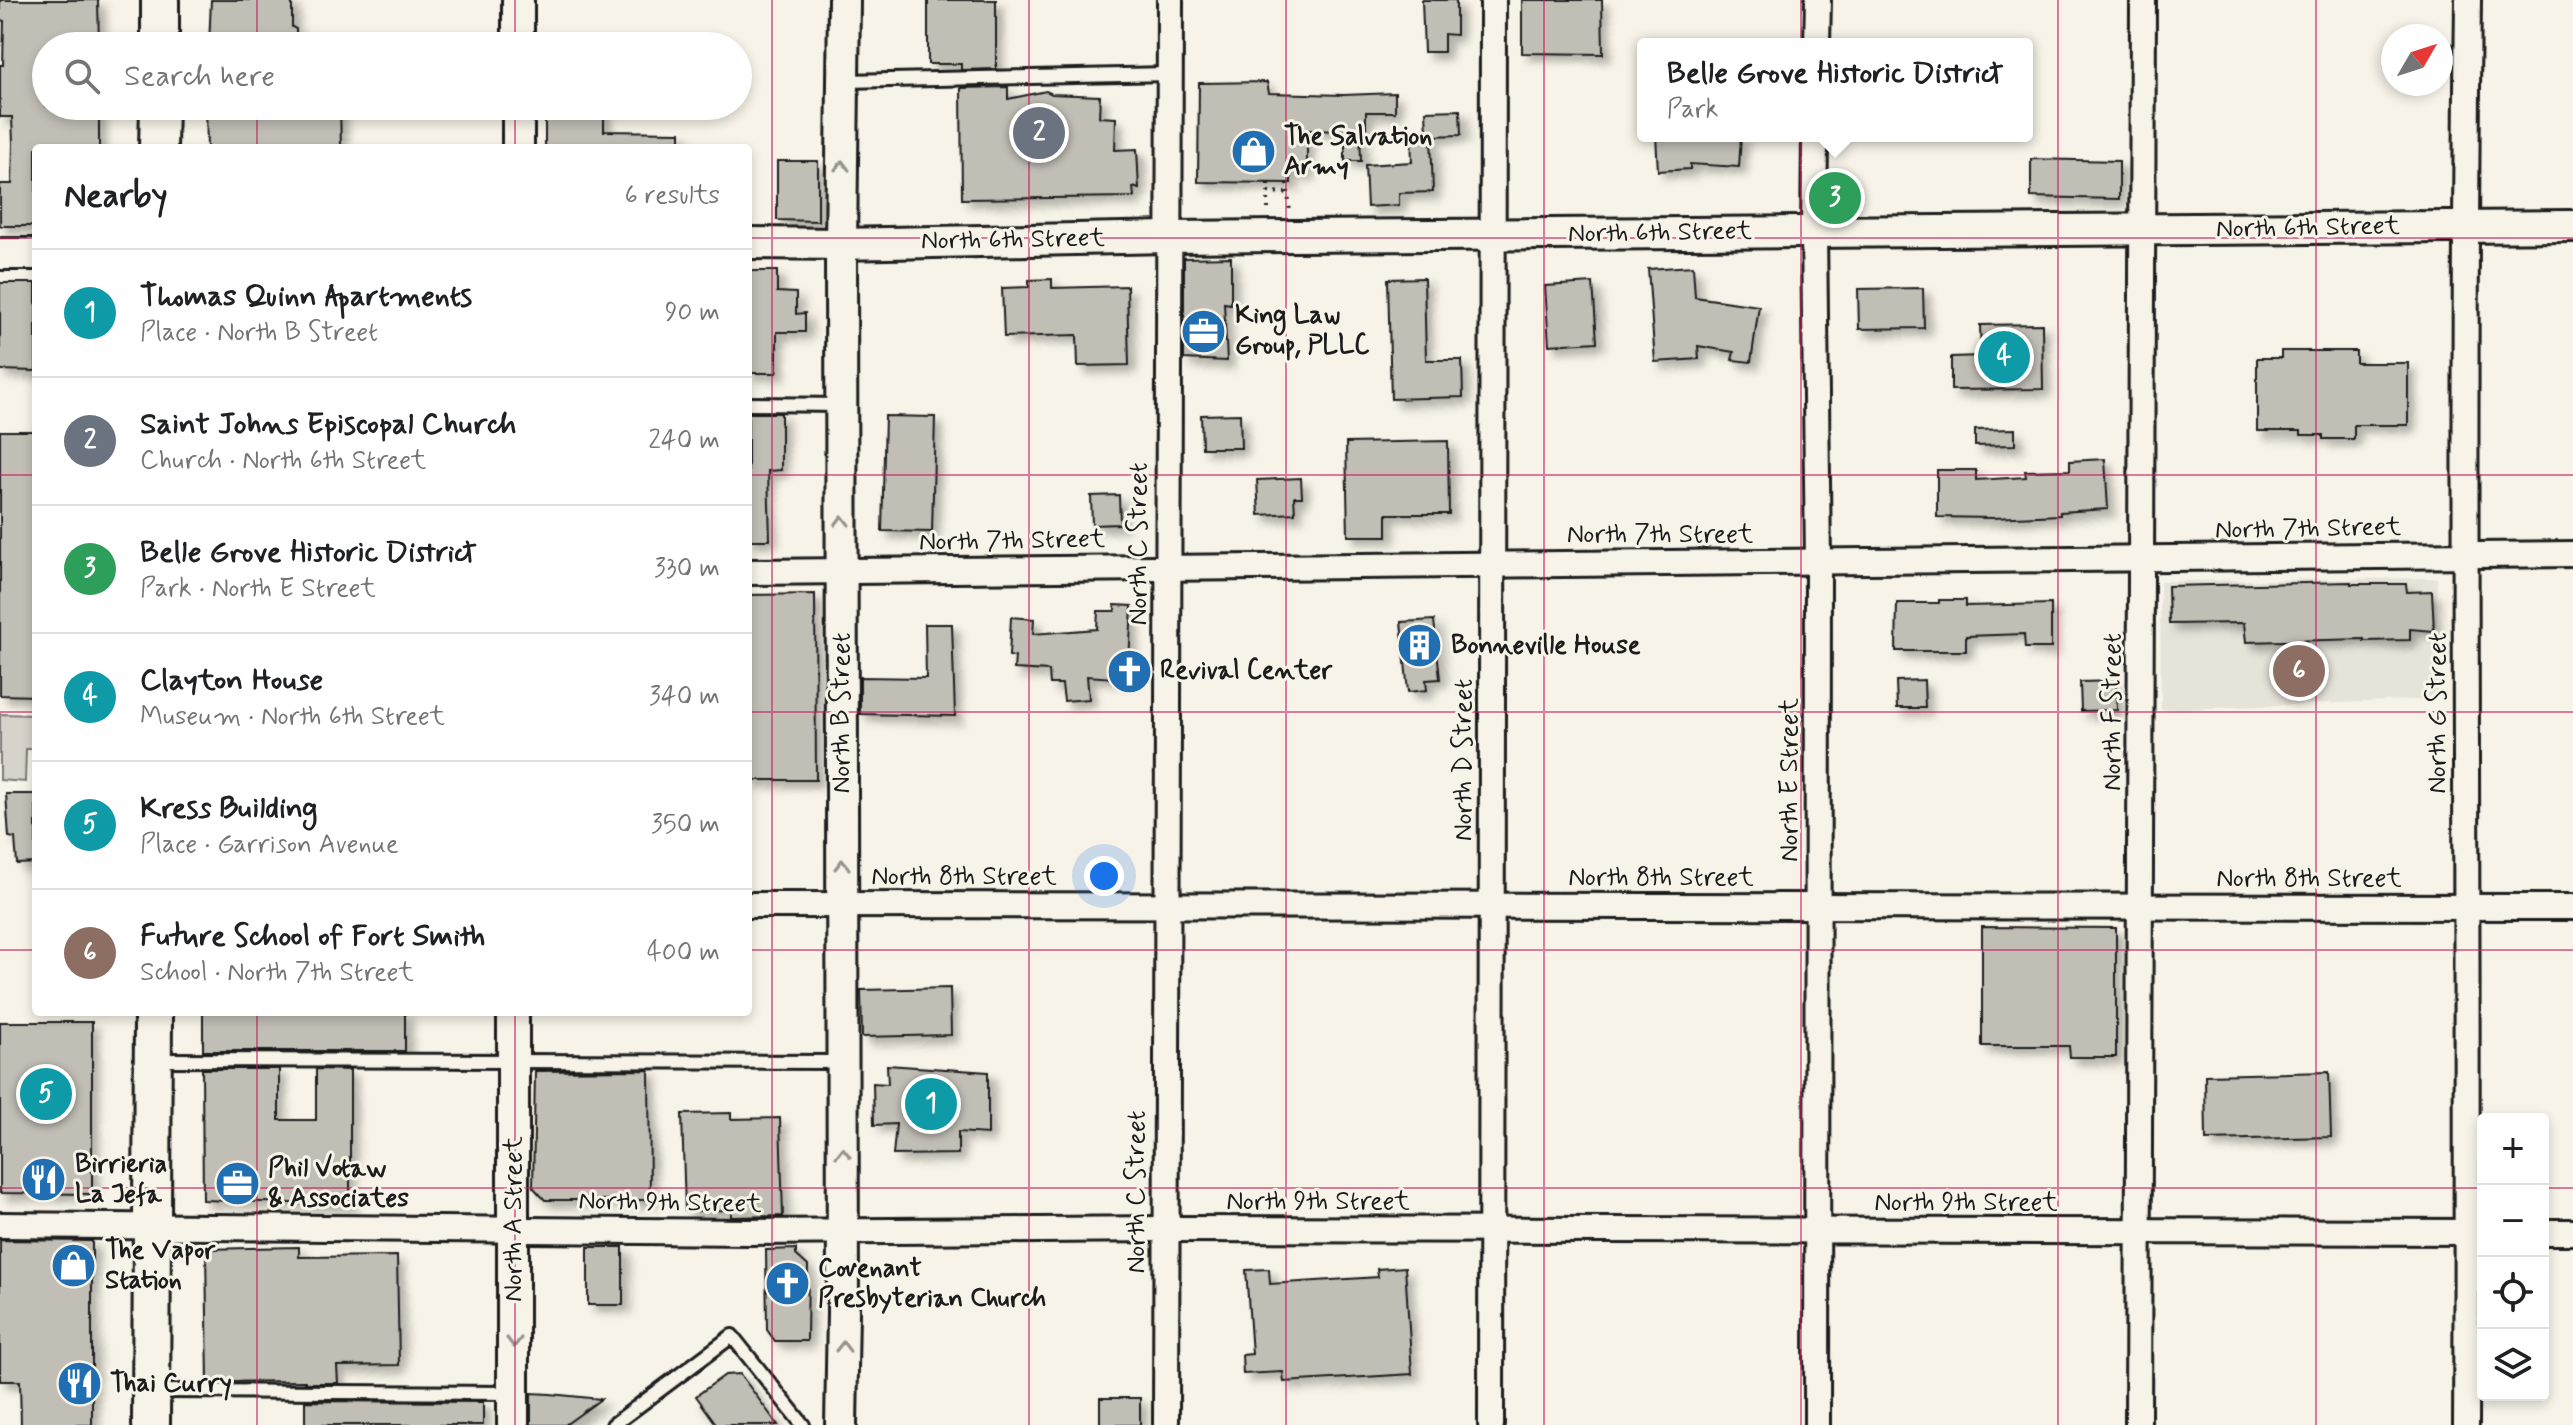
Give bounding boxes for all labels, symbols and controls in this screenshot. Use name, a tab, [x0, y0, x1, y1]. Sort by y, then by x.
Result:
north arrow	[2381, 24, 2453, 96]
search box	[32, 32, 752, 120]
popup	[1637, 38, 2033, 142]
icon: search	[60, 54, 104, 98]
text: Belle Grove Historic District	[1667, 54, 2003, 93]
text: Search here	[124, 57, 275, 96]
text: Park	[1667, 93, 1718, 127]
pin: 2	[1013, 103, 1065, 163]
place label: The Salvation Army	[1284, 120, 1432, 184]
shop icon: The Salvation Army	[1229, 128, 1277, 176]
one-way arrow	[833, 159, 851, 172]
pin: 3	[1809, 168, 1861, 228]
text: Nearby	[64, 174, 168, 219]
text: 6 results	[625, 179, 720, 213]
street label: North 6th Street	[2216, 209, 2400, 247]
street label: North 6th Street	[1568, 214, 1752, 252]
street label: North 6th Street	[921, 221, 1105, 259]
text: Thomas Quinn Apartments	[140, 277, 472, 316]
text: 1	[84, 296, 96, 330]
text: 90 m	[665, 296, 720, 330]
place label: King Law Group, PLLC	[1235, 299, 1369, 363]
office icon: King Law Group, PLLC	[1180, 307, 1228, 355]
text: Place · North B Street	[140, 316, 378, 350]
pin: 4	[1978, 327, 2030, 387]
text: Saint Johns Episcopal Church	[140, 405, 516, 444]
text: 2	[84, 424, 96, 458]
text: 240 m	[648, 424, 720, 458]
text: Church · North 6th Street	[140, 444, 426, 478]
street label: North C Street	[1122, 463, 1156, 625]
street label: North 7th Street	[2214, 510, 2402, 548]
one-way arrow	[833, 514, 851, 527]
street label: North 7th Street	[1567, 518, 1753, 552]
street label: North 7th Street	[918, 522, 1106, 560]
text: Belle Grove Historic District	[140, 533, 477, 572]
text: 3	[84, 552, 96, 586]
text: 330 m	[654, 552, 720, 586]
text: Park · North E Street	[140, 572, 376, 606]
building icon: Bonneville House	[1396, 622, 1444, 670]
place label: Bonneville House	[1451, 629, 1641, 663]
street label: North G Street	[2421, 632, 2455, 794]
street label: North B Street	[825, 633, 859, 793]
street label: North F Street	[2096, 633, 2130, 791]
pin: 6	[2273, 641, 2325, 701]
church icon: Revival Center	[1105, 647, 1153, 695]
place label: Revival Center	[1160, 654, 1333, 688]
text: Clayton House	[140, 661, 323, 700]
street label: North D Street	[1447, 679, 1481, 841]
text: 4	[82, 680, 98, 714]
text: 340 m	[649, 680, 720, 714]
street label: North E Street	[1773, 698, 1807, 862]
text: Museum · North 6th Street	[140, 700, 445, 734]
text: Kress Building	[140, 789, 317, 828]
text: 5	[82, 808, 98, 842]
text: 350 m	[651, 808, 720, 842]
text: Place · Garrison Avenue	[140, 828, 399, 862]
your location	[1084, 856, 1124, 896]
one-way arrow	[833, 858, 851, 871]
street label: North 8th Street	[871, 860, 1057, 894]
street label: North 8th Street	[1568, 861, 1754, 895]
street label: North 8th Street	[2216, 862, 2402, 896]
text: Future School of Fort Smith	[140, 917, 485, 956]
text: 6	[83, 936, 97, 970]
text: 400 m	[647, 936, 720, 970]
text: School · North 7th Street	[140, 956, 414, 990]
pin: 5	[20, 1064, 72, 1124]
pin: 1	[905, 1074, 957, 1134]
street label: North C Street	[1120, 1111, 1154, 1273]
map controls	[2477, 1113, 2549, 1401]
button: +	[2477, 1113, 2549, 1185]
street label: North A Street	[497, 1136, 531, 1302]
one-way arrow	[834, 1146, 852, 1159]
place label: Birrieria La Jefa	[75, 1148, 167, 1212]
place label: Phil Votaw & Associates	[268, 1152, 409, 1216]
restaurant icon: Birrieria La Jefa	[20, 1156, 68, 1204]
office icon: Phil Votaw & Associates	[213, 1160, 261, 1208]
street label: North 9th Street	[578, 1184, 762, 1222]
street label: North 9th Street	[1226, 1185, 1410, 1219]
button: −	[2477, 1185, 2549, 1257]
street label: North 9th Street	[1874, 1186, 2058, 1220]
place label: The Vapor Station	[105, 1234, 216, 1298]
shop icon: The Vapor Station	[50, 1242, 98, 1290]
place label: Covenant Presbyterian Church	[818, 1252, 1046, 1316]
button: locate	[2477, 1257, 2549, 1329]
church icon: Covenant Presbyterian Church	[763, 1260, 811, 1308]
button: layers	[2477, 1329, 2549, 1401]
one-way arrow	[505, 1336, 523, 1349]
one-way arrow	[834, 1340, 851, 1353]
restaurant icon: Thai Curry	[55, 1360, 103, 1408]
place label: Thai Curry	[110, 1367, 232, 1401]

